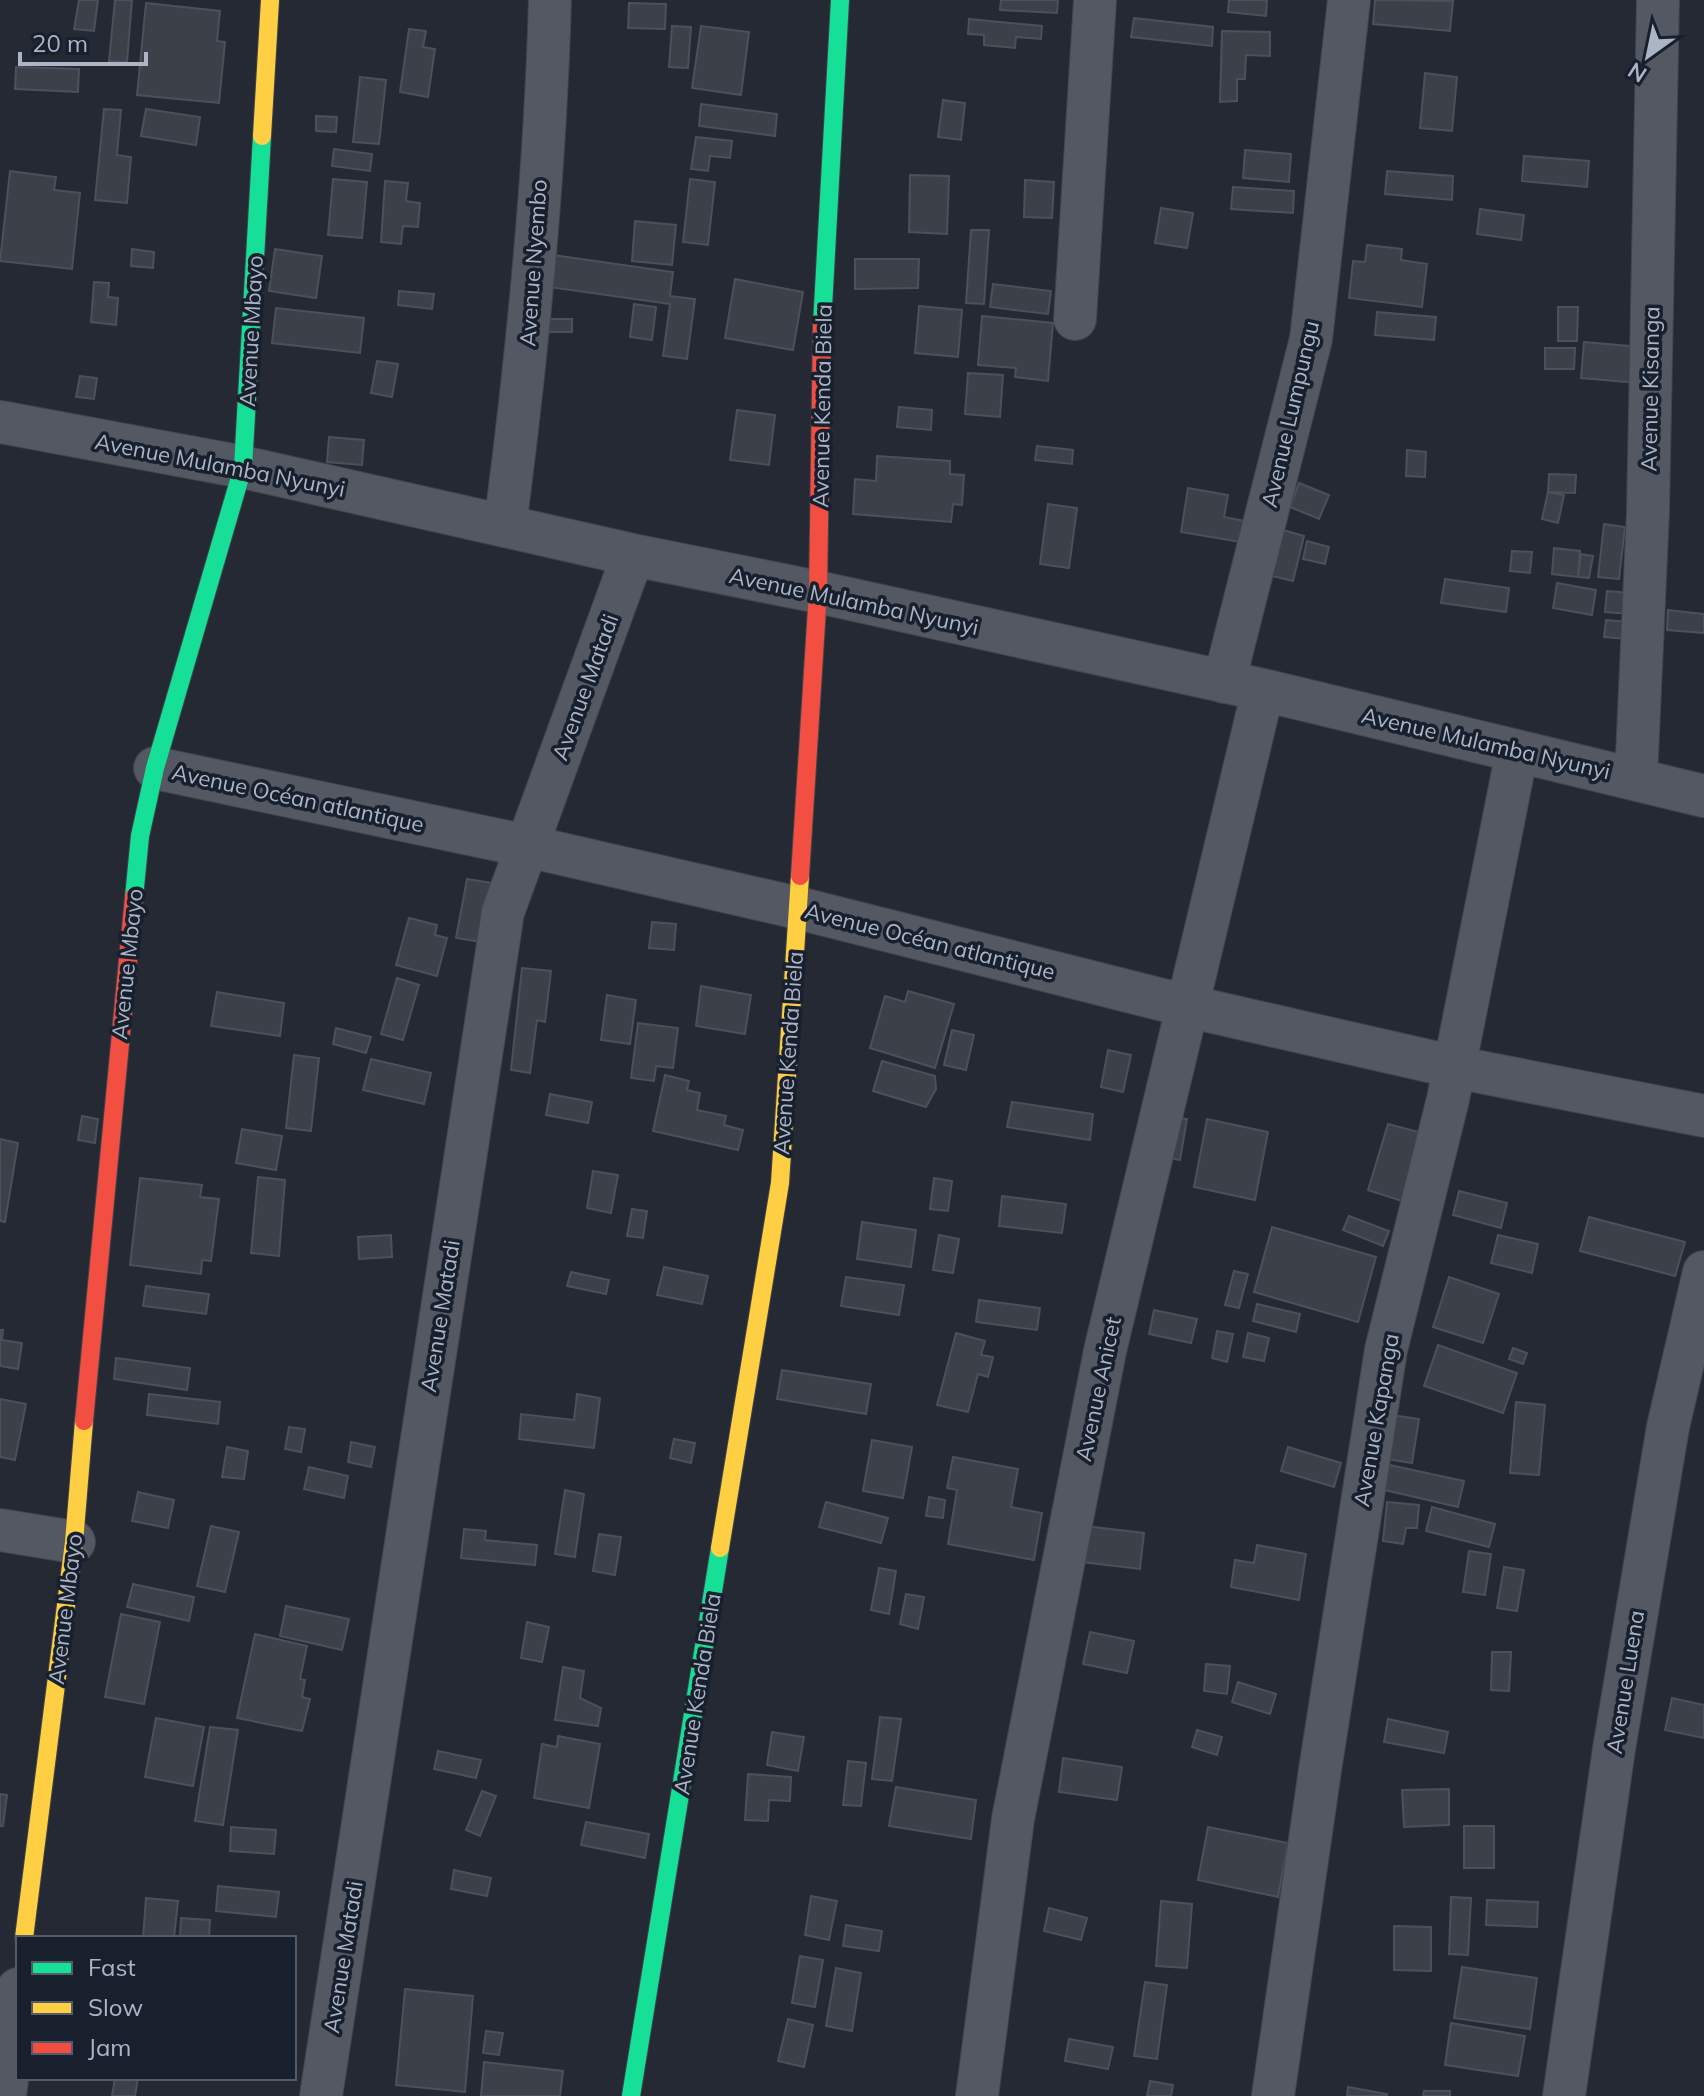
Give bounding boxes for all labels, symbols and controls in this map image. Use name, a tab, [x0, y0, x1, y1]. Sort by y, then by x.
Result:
scale bar	[20, 16, 146, 66]
north arrow	[1608, 16, 1688, 96]
text: 20 m	[32, 28, 88, 58]
text: N	[1623, 57, 1652, 89]
street label: Avenue Nyembo	[513, 179, 553, 347]
street label: Avenue Mbayo	[233, 255, 269, 407]
street label: Avenue Kenda Biela	[806, 304, 838, 508]
street label: Avenue Kisanga	[1635, 306, 1665, 472]
street label: Avenue Lumpungu	[1255, 318, 1325, 510]
street label: Avenue Mulamba Nyunyi	[92, 427, 348, 503]
street label: Avenue Mulamba Nyunyi	[727, 561, 981, 641]
street label: Avenue Matadi	[546, 610, 624, 764]
street label: Avenue Mulamba Nyunyi	[1359, 701, 1613, 785]
street label: Avenue Océan atlantique	[169, 758, 427, 838]
street label: Avenue Mbayo	[105, 887, 149, 1041]
street label: Avenue Océan atlantique	[802, 896, 1058, 986]
street label: Avenue Kenda Biela	[767, 950, 809, 1156]
street label: Avenue Matadi	[414, 1238, 466, 1394]
street label: Avenue Anicet	[1069, 1314, 1127, 1464]
street label: Avenue Kapanga	[1347, 1331, 1405, 1509]
street label: Avenue Mbayo	[42, 1532, 88, 1686]
street label: Avenue Kenda Biela	[667, 1591, 727, 1797]
street label: Avenue Luena	[1600, 1608, 1650, 1756]
street label: Avenue Matadi	[317, 1879, 369, 2035]
legend	[16, 1936, 296, 2080]
text: Fast	[88, 1952, 136, 1982]
text: Slow	[88, 1992, 143, 2022]
text: Jam	[88, 2032, 131, 2062]

